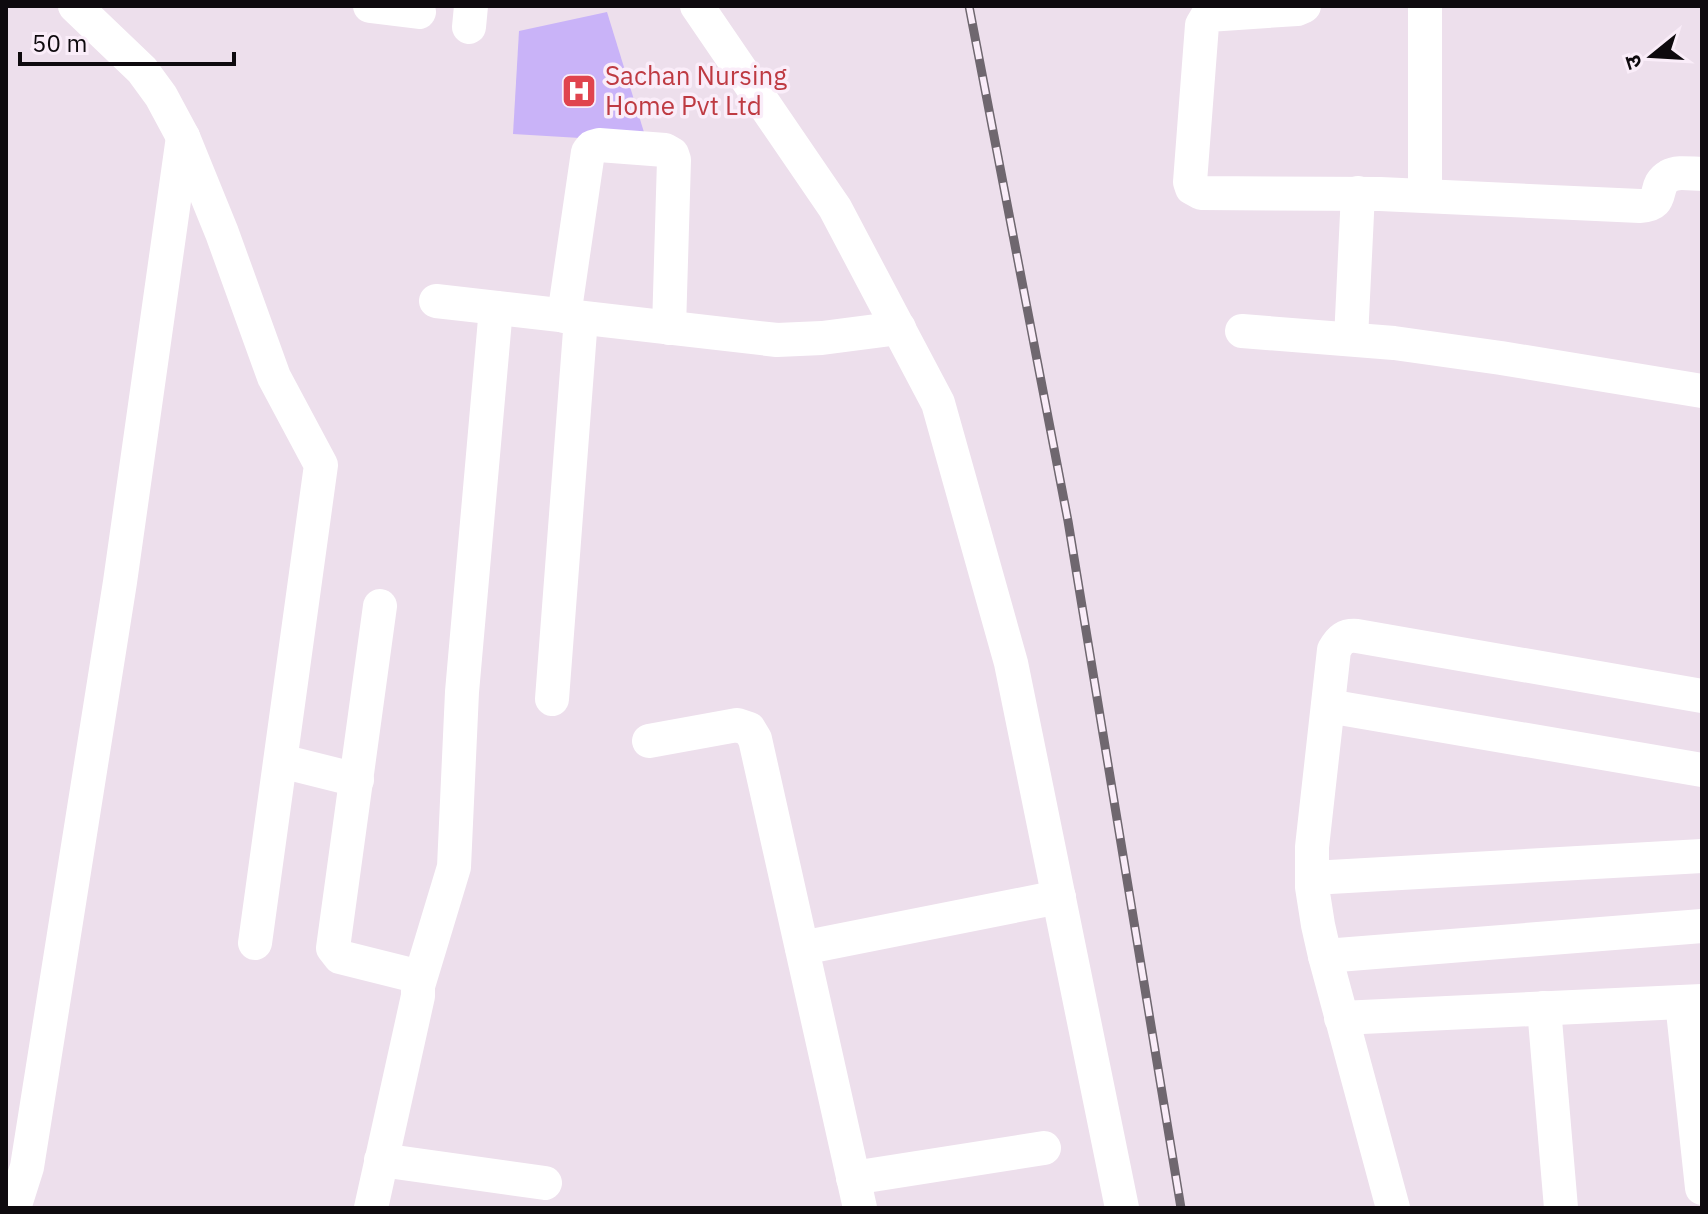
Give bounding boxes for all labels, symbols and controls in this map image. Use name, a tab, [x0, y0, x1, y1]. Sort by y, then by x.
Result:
scale bar	[20, 16, 234, 66]
north arrow	[1612, 16, 1692, 96]
text: 50 m	[32, 27, 87, 59]
text: उ	[1616, 51, 1648, 73]
place label: Sachan Nursing Home Pvt Ltd	[605, 58, 787, 122]
hospital icon: Sachan Nursing Home Pvt Ltd	[560, 72, 598, 110]

